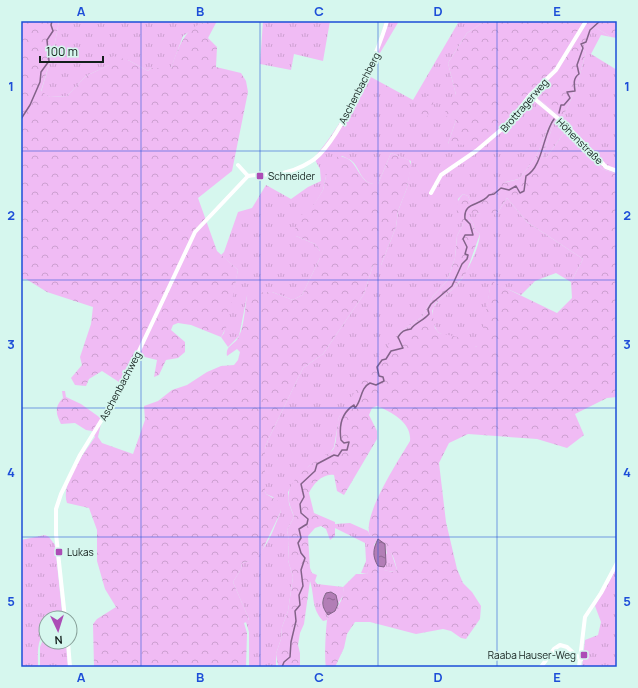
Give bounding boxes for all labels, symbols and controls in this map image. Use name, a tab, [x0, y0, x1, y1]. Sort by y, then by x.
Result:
text: A	[77, 2, 86, 20]
text: B	[196, 2, 204, 20]
text: C	[314, 2, 324, 20]
text: D	[433, 2, 443, 20]
text: E	[553, 2, 561, 20]
scale bar	[40, 38, 103, 64]
text: 100 m	[46, 43, 78, 60]
street label: Aschenbachberg	[335, 50, 383, 126]
street label: Brottragerweg	[497, 75, 551, 135]
text: 1	[8, 77, 14, 95]
text: 1	[624, 77, 630, 95]
street label: Höhenstraße	[554, 115, 606, 167]
place label: Schneider	[268, 169, 315, 183]
marker: Schneider	[255, 171, 265, 181]
text: 2	[7, 206, 15, 224]
text: 2	[623, 206, 631, 224]
text: 3	[7, 335, 15, 353]
text: 3	[623, 335, 631, 353]
street label: Aschenbachweg	[96, 349, 144, 423]
text: 4	[7, 463, 15, 481]
text: 4	[623, 463, 631, 481]
place label: Lukas	[67, 545, 94, 559]
marker: Lukas	[54, 547, 64, 557]
text: 5	[7, 592, 15, 610]
text: 5	[623, 592, 631, 610]
north arrow	[38, 610, 78, 650]
text: N	[54, 633, 63, 648]
place label: Raaba Hauser-Weg	[488, 648, 576, 662]
marker: Raaba Hauser-Weg	[579, 650, 589, 660]
text: A	[77, 668, 86, 686]
text: B	[196, 668, 204, 686]
text: C	[314, 668, 324, 686]
text: D	[433, 668, 443, 686]
text: E	[553, 668, 561, 686]

